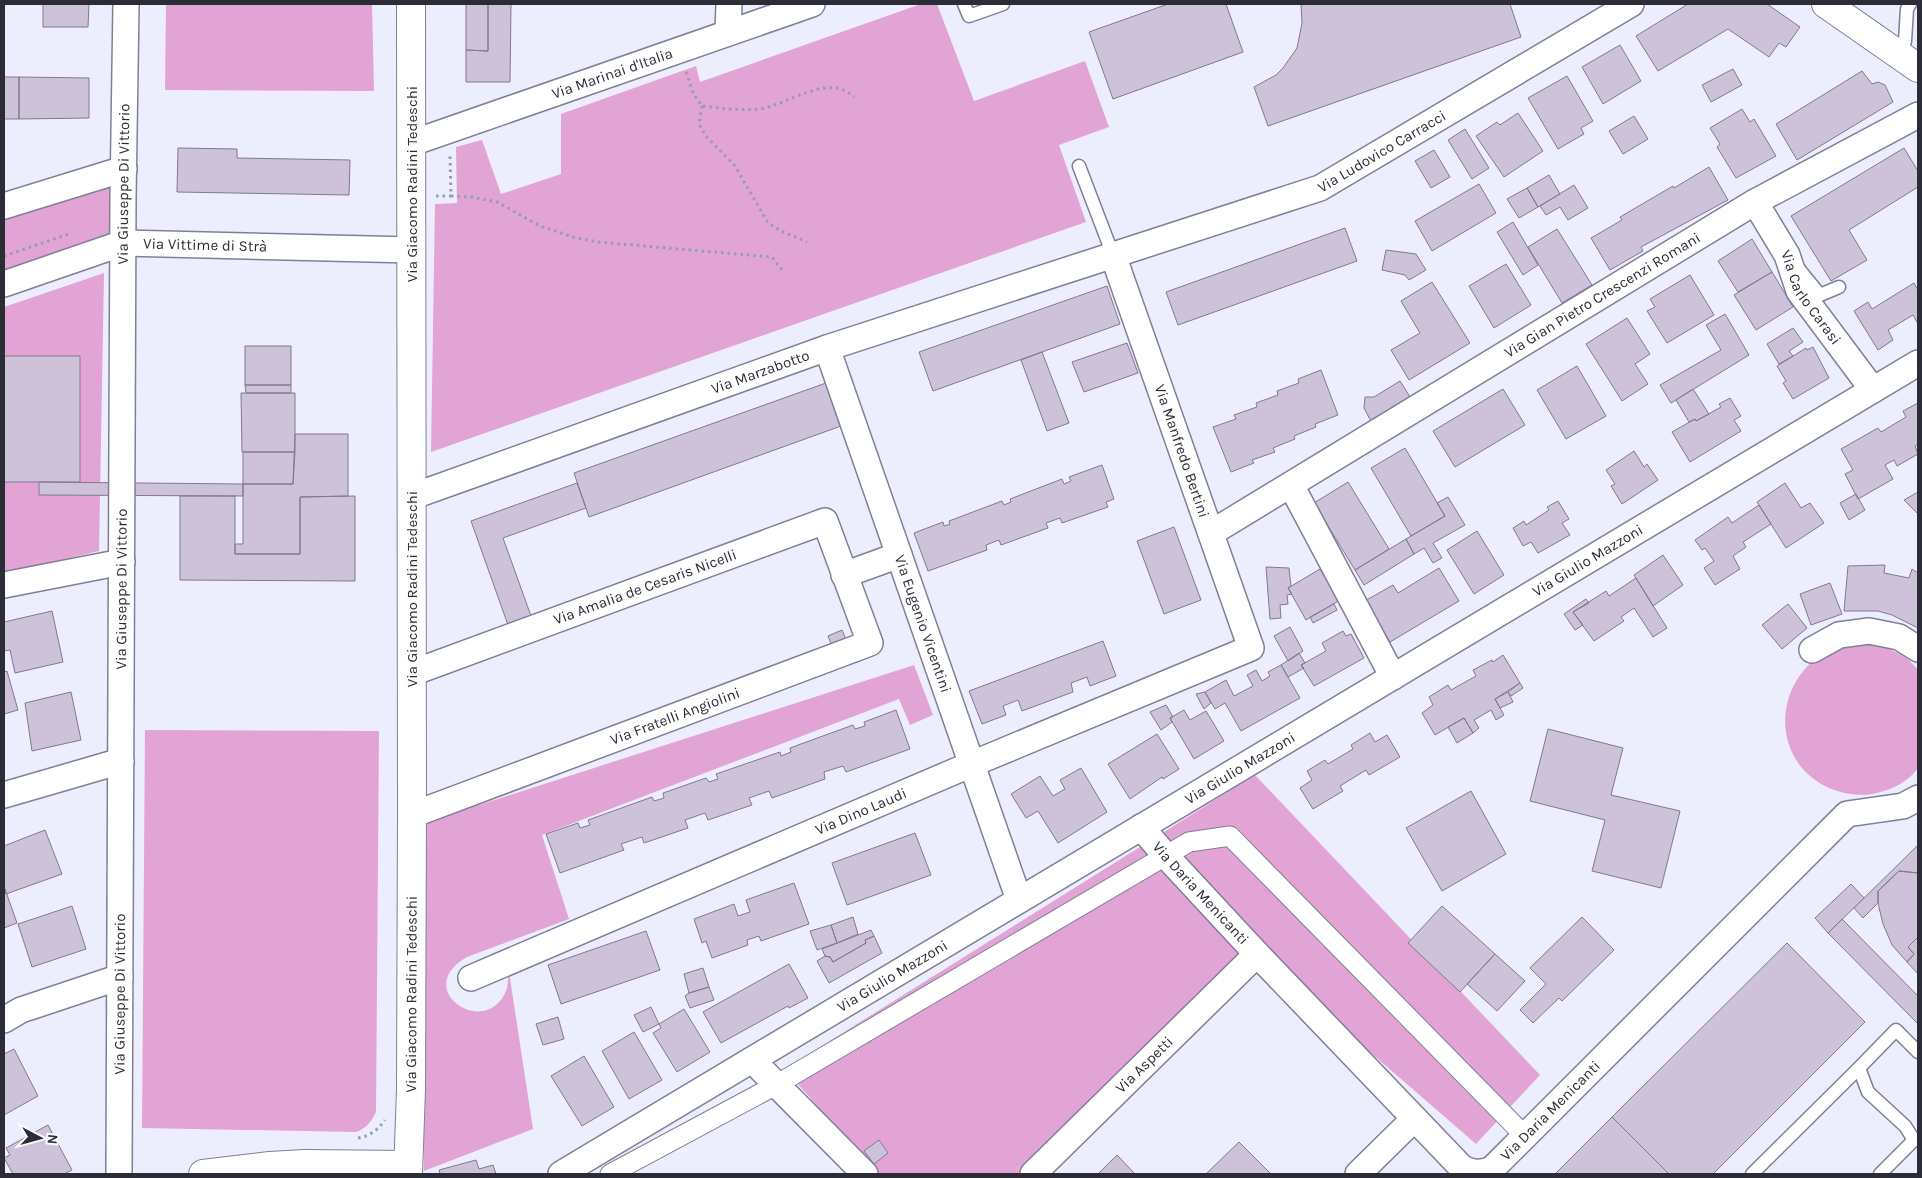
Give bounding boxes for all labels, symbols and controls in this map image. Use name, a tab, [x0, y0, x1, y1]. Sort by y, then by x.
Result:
street label: Via Marinai d'Italia	[549, 44, 675, 103]
street label: Via Giacomo Radini Tedeschi	[403, 86, 421, 282]
street label: Via Giuseppe Di Vittorio	[114, 103, 133, 264]
street label: Via Ludovico Carracci	[1314, 106, 1449, 196]
street label: Via Gian Pietro Crescenzi Romani	[1501, 228, 1704, 361]
street label: Via Vittime di Strà	[143, 234, 267, 255]
street label: Via Carlo Carasi	[1777, 246, 1845, 348]
street label: Via Marzabotto	[709, 346, 812, 398]
street label: Via Manfredo Bertini	[1151, 382, 1213, 520]
street label: Via Giacomo Radini Tedeschi	[403, 491, 421, 687]
street label: Via Giuseppe Di Vittorio	[112, 509, 131, 669]
street label: Via Giulio Mazzoni	[1529, 521, 1646, 600]
street label: Via Amalia de Cesaris Nicelli	[551, 545, 739, 629]
street label: Via Eugenio Vicentini	[891, 552, 955, 695]
street label: Via Fratelli Angiolini	[608, 684, 742, 749]
street label: Via Giulio Mazzoni	[1182, 728, 1298, 808]
street label: Via Dino Laudi	[812, 784, 909, 839]
street label: Via Daria Menicanti	[1149, 838, 1253, 948]
street label: Via Giacomo Radini Tedeschi	[402, 896, 421, 1092]
street label: Via Giuseppe Di Vittorio	[110, 914, 129, 1074]
street label: Via Giulio Mazzoni	[834, 936, 951, 1016]
street label: Via Aspetti	[1112, 1033, 1177, 1097]
street label: Via Daria Menicanti	[1497, 1057, 1604, 1164]
north arrow	[15, 1113, 65, 1163]
text: N	[43, 1133, 61, 1145]

